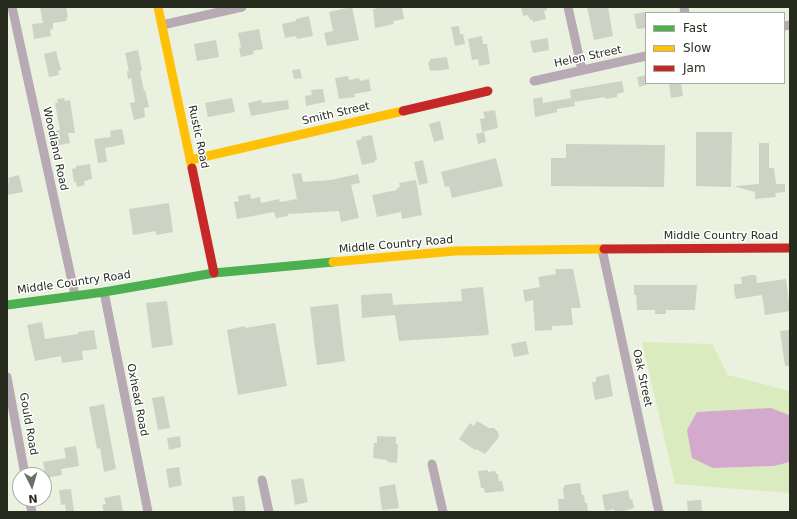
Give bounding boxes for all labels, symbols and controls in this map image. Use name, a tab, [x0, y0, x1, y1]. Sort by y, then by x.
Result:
legend	[645, 12, 785, 84]
text: Fast	[683, 21, 707, 35]
text: Slow	[683, 41, 711, 55]
street label: Helen Street	[553, 43, 623, 71]
text: Jam	[683, 61, 706, 75]
street label: Smith Street	[301, 100, 371, 128]
street label: Rustic Road	[185, 104, 211, 170]
street label: Woodland Road	[40, 106, 70, 192]
street label: Middle Country Road	[664, 229, 778, 243]
street label: Middle Country Road	[338, 233, 454, 257]
street label: Middle Country Road	[16, 268, 132, 298]
street label: Oak Street	[629, 348, 655, 408]
street label: Oxhead Road	[123, 363, 151, 437]
street label: Gould Road	[16, 392, 40, 456]
north arrow	[12, 467, 52, 507]
text: N	[28, 492, 38, 505]

